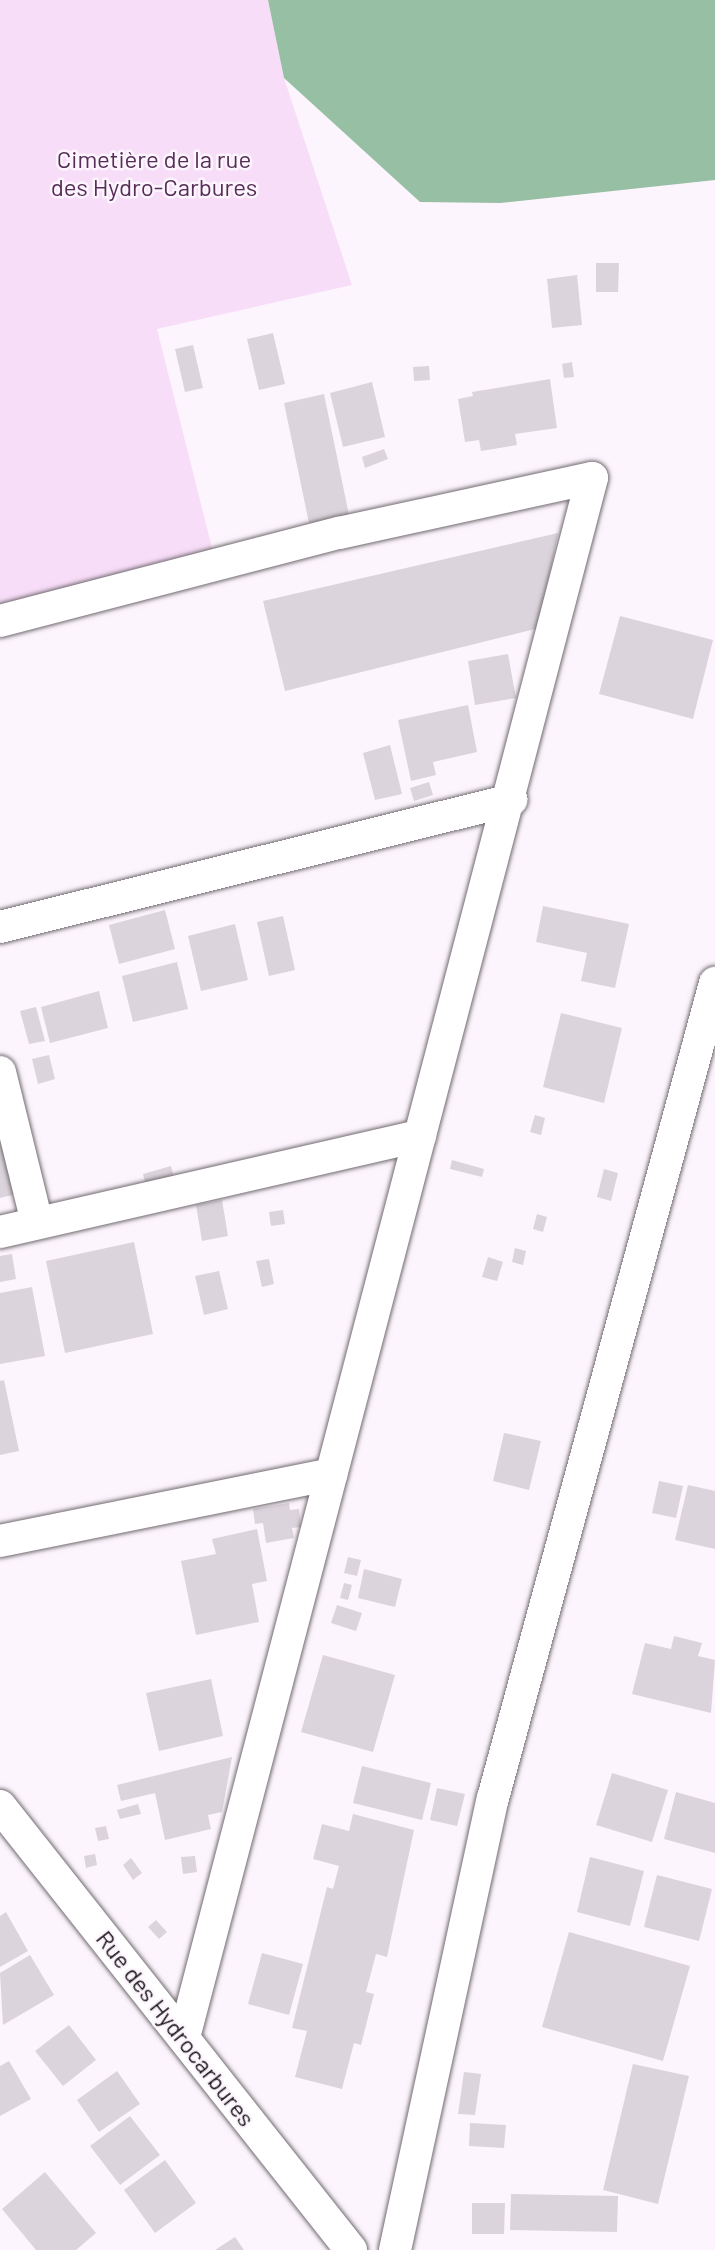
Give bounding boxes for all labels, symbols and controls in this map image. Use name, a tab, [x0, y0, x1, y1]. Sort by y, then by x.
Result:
park label: Cimetière de la rue des Hydro-Carbures	[51, 145, 257, 201]
street label: Rue des Hydrocarbures	[91, 1924, 261, 2132]

